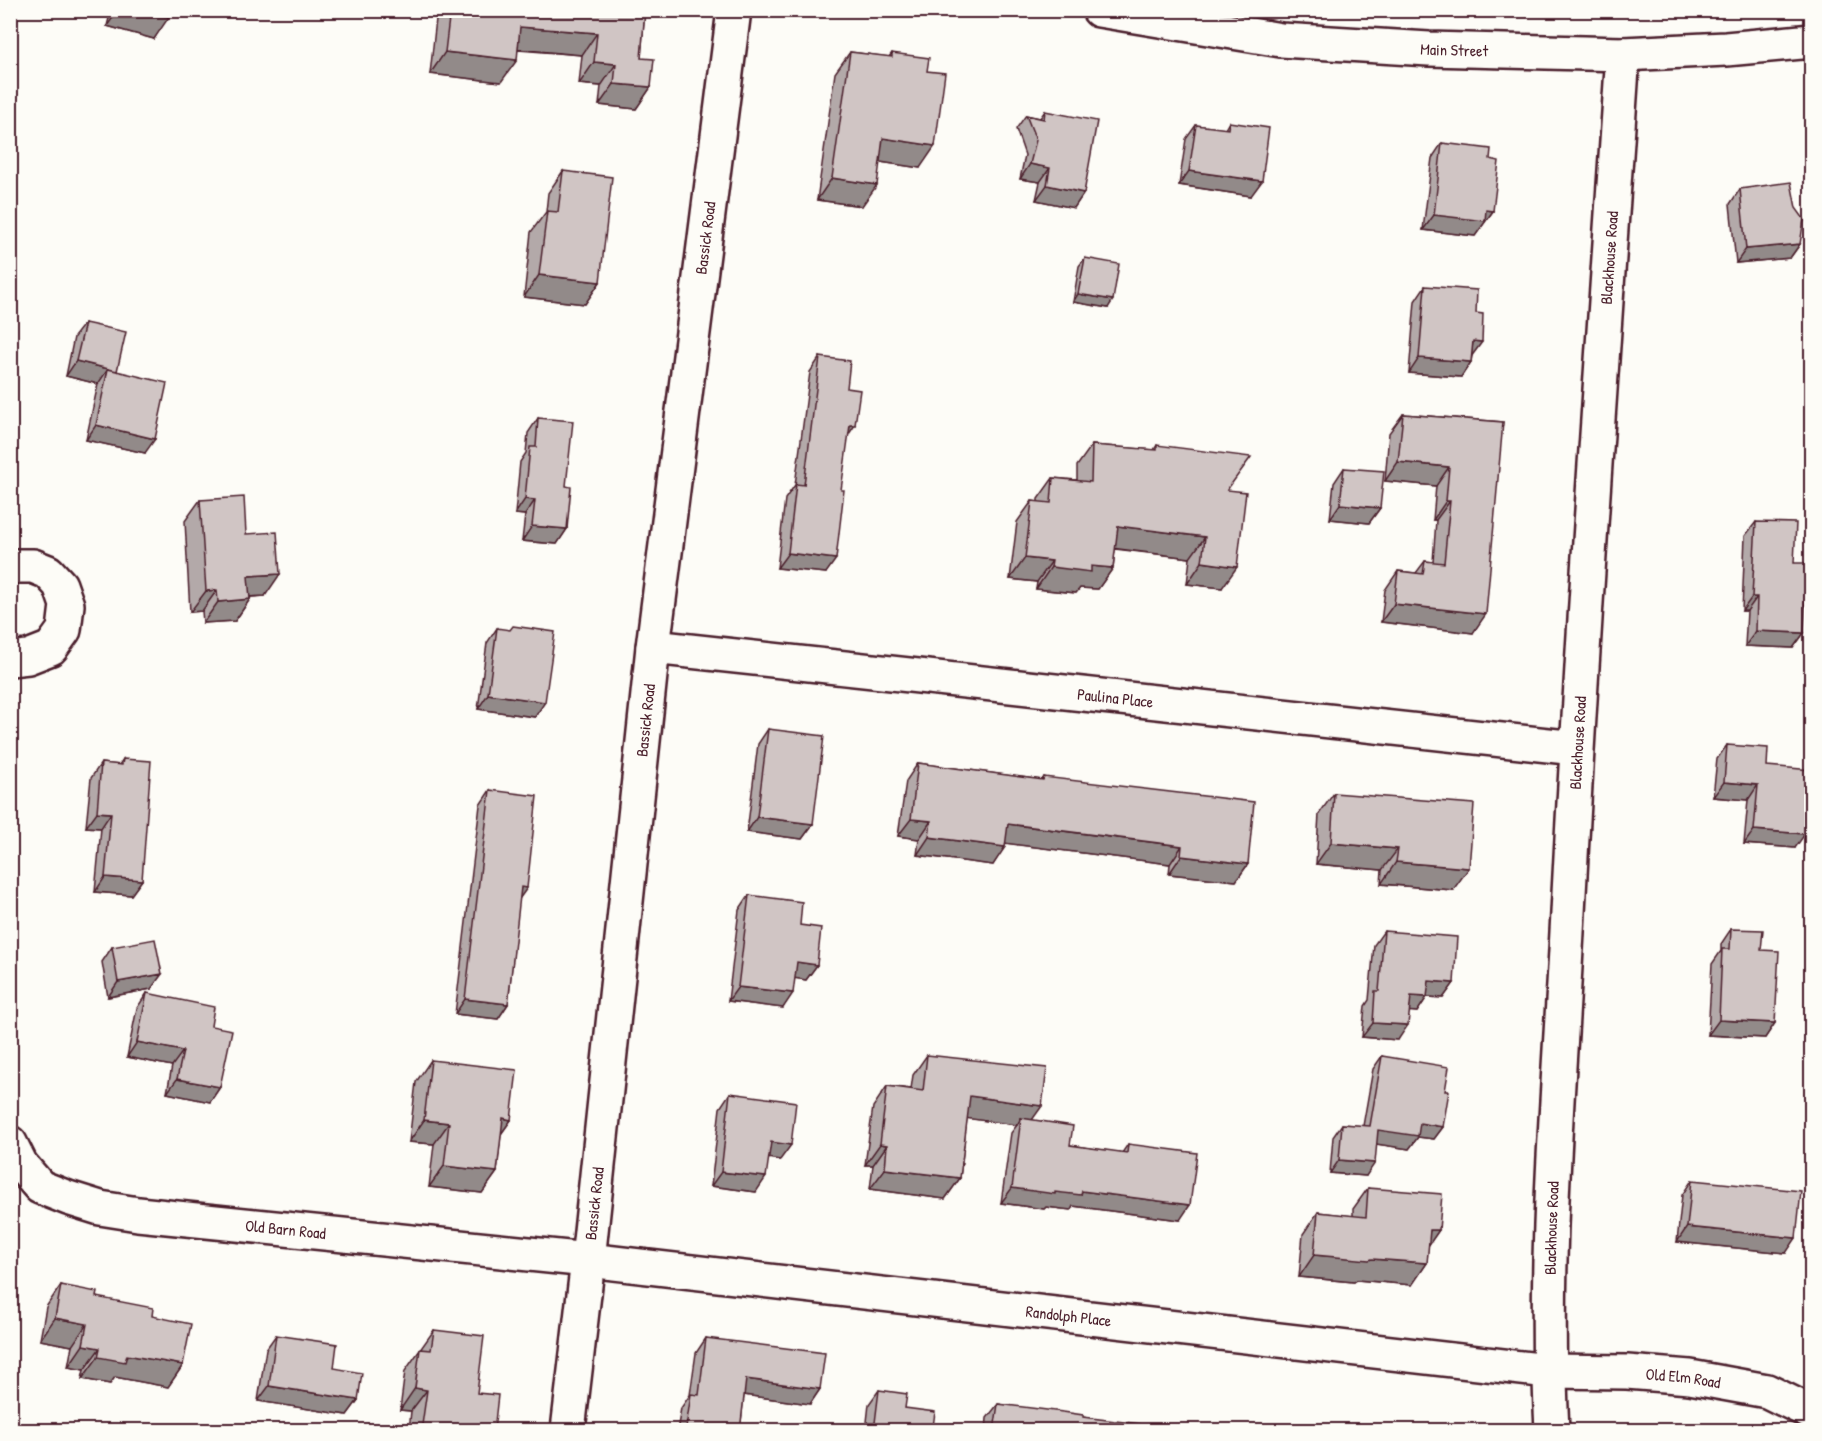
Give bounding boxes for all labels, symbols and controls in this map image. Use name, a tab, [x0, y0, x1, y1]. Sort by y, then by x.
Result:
street label: Main Street	[1420, 38, 1489, 62]
street label: Bassick Road	[689, 200, 721, 276]
street label: Blackhouse Road	[1595, 210, 1623, 305]
street label: Paulina Place	[1076, 682, 1155, 713]
street label: Bassick Road	[630, 683, 660, 758]
street label: Blackhouse Road	[1564, 695, 1591, 790]
street label: Bassick Road	[579, 1166, 609, 1241]
street label: Blackhouse Road	[1539, 1181, 1564, 1275]
street label: Old Barn Road	[244, 1214, 327, 1244]
street label: Randolph Place	[1025, 1300, 1113, 1332]
street label: Old Elm Road	[1645, 1363, 1722, 1393]

